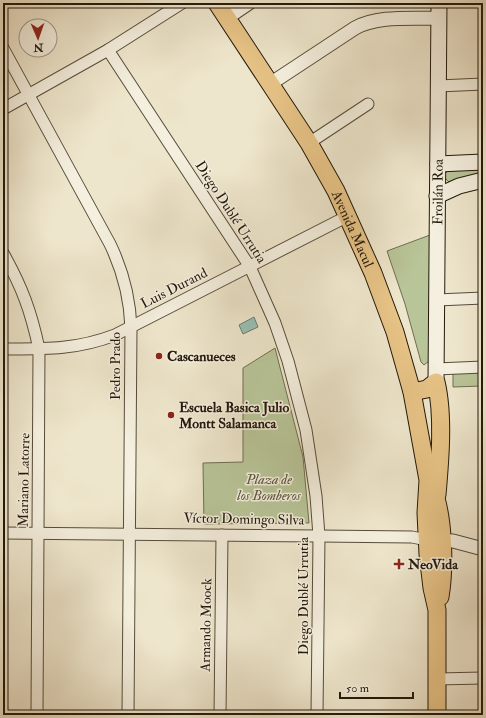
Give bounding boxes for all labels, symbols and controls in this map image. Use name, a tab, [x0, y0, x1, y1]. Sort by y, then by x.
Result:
north arrow	[18, 18, 58, 58]
text: N	[32, 41, 44, 54]
street label: Diego Dublé Urrutia	[192, 158, 270, 266]
street label: Froilán Roa	[429, 159, 446, 225]
street label: Avenida Macul	[328, 187, 378, 270]
street label: Luis Durand	[138, 264, 210, 312]
street label: Pedro Prado	[107, 332, 124, 400]
place label: Cascanueces	[167, 348, 236, 365]
marker: Cascanueces	[154, 351, 164, 361]
place label: Escuela Basica Julio Montt Salamanca	[178, 399, 290, 432]
marker: Escuela Basica Julio Montt Salamanca	[166, 410, 176, 420]
street label: Mariano Latorre	[15, 433, 33, 527]
park label: Plaza de los Bomberos	[236, 471, 302, 504]
street label: Víctor Domingo Silva	[183, 509, 305, 529]
street label: Diego Dublé Urrutia	[295, 537, 312, 655]
place label: NeoVida	[407, 556, 459, 573]
marker: NeoVida	[393, 558, 405, 570]
street label: Armando Moock	[197, 578, 215, 673]
scale bar	[340, 674, 413, 700]
text: 50 m	[346, 681, 370, 696]

